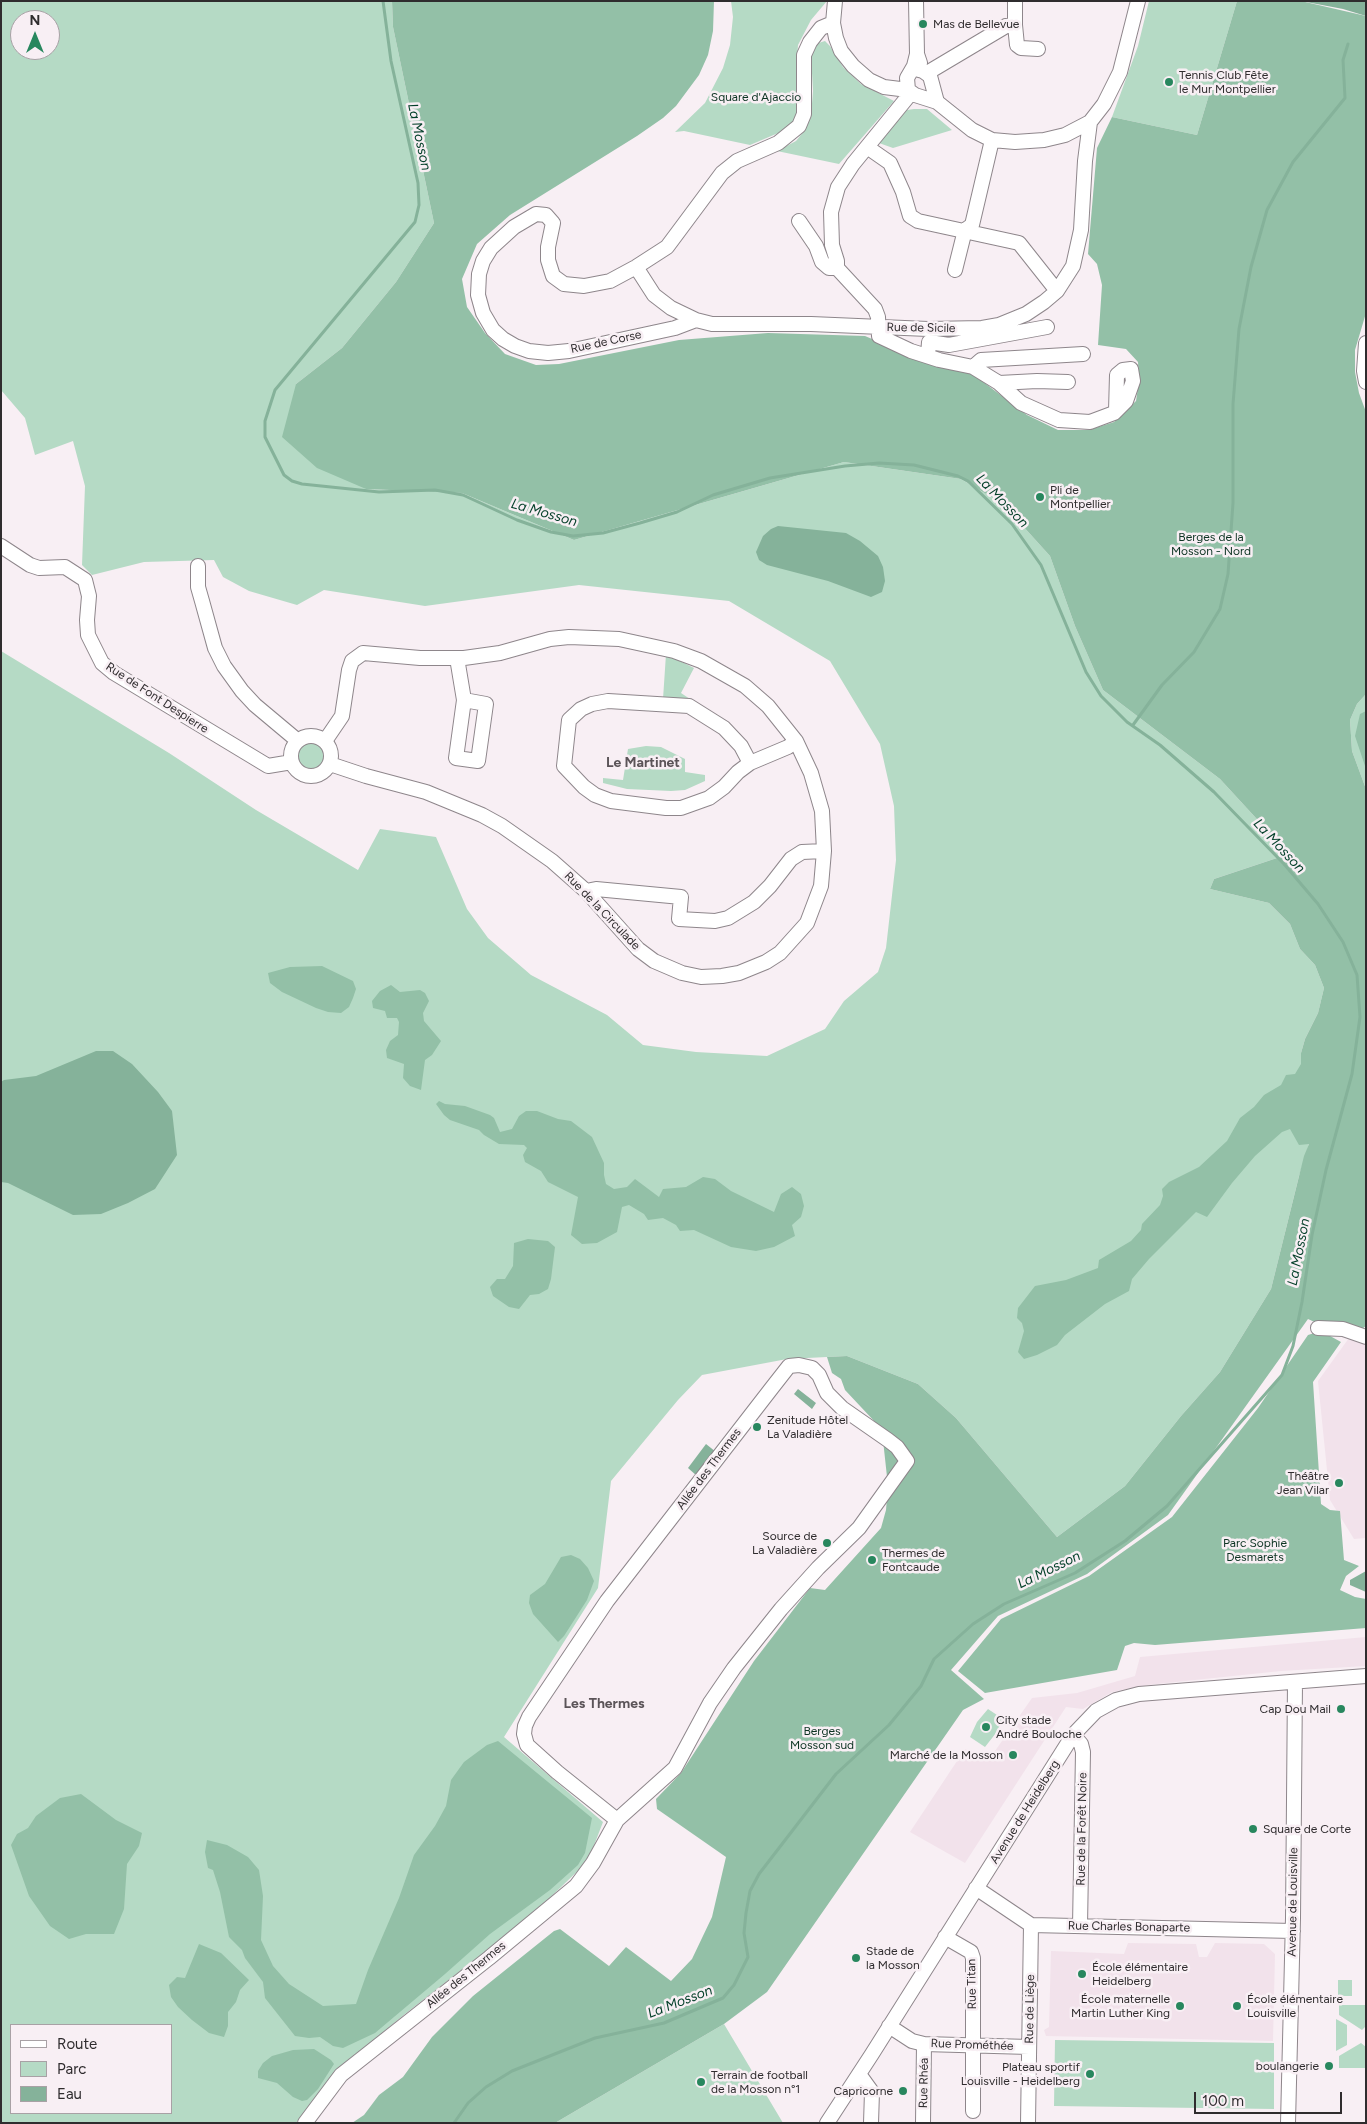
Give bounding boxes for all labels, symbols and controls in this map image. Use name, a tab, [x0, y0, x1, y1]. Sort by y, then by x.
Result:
north arrow	[10, 10, 60, 60]
text: N	[30, 12, 40, 29]
place label: Mas de Bellevue	[933, 17, 1019, 31]
marker: Mas de Bellevue	[917, 18, 929, 30]
place label: Tennis Club Fête le Mur Montpellier	[1179, 68, 1276, 96]
marker: Tennis Club Fête le Mur Montpellier	[1163, 76, 1175, 88]
park label: Square d'Ajaccio	[711, 90, 801, 104]
water label: La Mosson	[404, 102, 434, 172]
street label: Rue de Sicile	[886, 320, 956, 336]
street label: Rue de Corse	[569, 327, 643, 357]
water label: La Mosson	[972, 471, 1032, 531]
place label: Pli de Montpellier	[1050, 483, 1111, 511]
marker: Pli de Montpellier	[1034, 491, 1046, 503]
water label: La Mosson	[509, 496, 579, 530]
park label: Berges de la Mosson - Nord	[1171, 530, 1251, 558]
street label: Rue de Font Despierre	[103, 659, 211, 737]
district label: Le Martinet	[606, 755, 680, 771]
water label: La Mosson	[1250, 815, 1308, 877]
street label: Rue de la Circulade	[561, 869, 643, 953]
water label: La Mosson	[1284, 1217, 1314, 1287]
place label: Zenitude Hôtel La Valadière	[767, 1413, 848, 1441]
marker: Zenitude Hôtel La Valadière	[751, 1421, 763, 1433]
street label: Allée des Thermes	[674, 1426, 744, 1512]
place label: Théâtre Jean Vilar	[1277, 1469, 1329, 1497]
marker: Théâtre Jean Vilar	[1333, 1477, 1345, 1489]
place label: Source de La Valadière	[752, 1529, 817, 1557]
park label: Parc Sophie Desmarets	[1223, 1536, 1287, 1564]
marker: Source de La Valadière	[821, 1537, 833, 1549]
place label: Thermes de Fontcaude	[882, 1546, 945, 1574]
water label: La Mosson	[1015, 1548, 1083, 1592]
marker: Thermes de Fontcaude	[866, 1554, 878, 1566]
district label: Les Thermes	[564, 1696, 644, 1712]
place label: Cap Dou Mail	[1260, 1702, 1331, 1716]
marker: Cap Dou Mail	[1335, 1703, 1347, 1715]
place label: City stade André Bouloche	[996, 1713, 1082, 1741]
marker: City stade André Bouloche	[980, 1721, 992, 1733]
park label: Berges Mosson sud	[790, 1724, 854, 1752]
place label: Marché de la Mosson	[890, 1748, 1003, 1762]
marker: Marché de la Mosson	[1007, 1749, 1019, 1761]
street label: Avenue de Heidelberg	[987, 1758, 1063, 1866]
street label: Rue de la Forêt Noire	[1074, 1772, 1090, 1886]
place label: Square de Corte	[1263, 1822, 1351, 1836]
marker: Square de Corte	[1247, 1823, 1259, 1835]
street label: Avenue de Louisville	[1285, 1847, 1301, 1957]
street label: Rue Charles Bonaparte	[1068, 1919, 1190, 1935]
street label: Allée des Thermes	[423, 1939, 509, 2011]
place label: Stade de la Mosson	[866, 1944, 920, 1972]
marker: Stade de la Mosson	[850, 1952, 862, 1964]
street label: Rue Titan	[964, 1959, 980, 2009]
place label: École élémentaire Heidelberg	[1092, 1960, 1188, 1988]
marker: École élémentaire Heidelberg	[1076, 1968, 1088, 1980]
street label: Rue de Liège	[1022, 1974, 1038, 2044]
water label: La Mosson	[645, 1982, 715, 2022]
place label: École maternelle Martin Luther King	[1071, 1992, 1170, 2020]
place label: École élémentaire Louisville	[1247, 1992, 1343, 2020]
marker: École maternelle Martin Luther King	[1174, 2000, 1186, 2012]
marker: École élémentaire Louisville	[1231, 2000, 1243, 2012]
legend	[10, 2024, 172, 2114]
text: Route	[57, 2035, 97, 2053]
street label: Rue Prométhée	[930, 2036, 1014, 2054]
street label: Rue Rhéa	[916, 2058, 932, 2108]
place label: boulangerie	[1256, 2059, 1319, 2073]
text: Parc	[57, 2060, 86, 2078]
place label: Plateau sportif Louisville - Heidelberg	[961, 2060, 1080, 2088]
marker: boulangerie	[1323, 2060, 1335, 2072]
place label: Terrain de football de la Mosson n°1	[711, 2068, 808, 2096]
marker: Plateau sportif Louisville - Heidelberg	[1084, 2068, 1096, 2080]
marker: Terrain de football de la Mosson n°1	[695, 2076, 707, 2088]
scale bar	[1197, 2082, 1344, 2114]
place label: Capricorne	[834, 2084, 893, 2098]
text: Eau	[57, 2085, 82, 2103]
marker: Capricorne	[897, 2085, 909, 2097]
text: 100 m	[1202, 2092, 1244, 2110]

